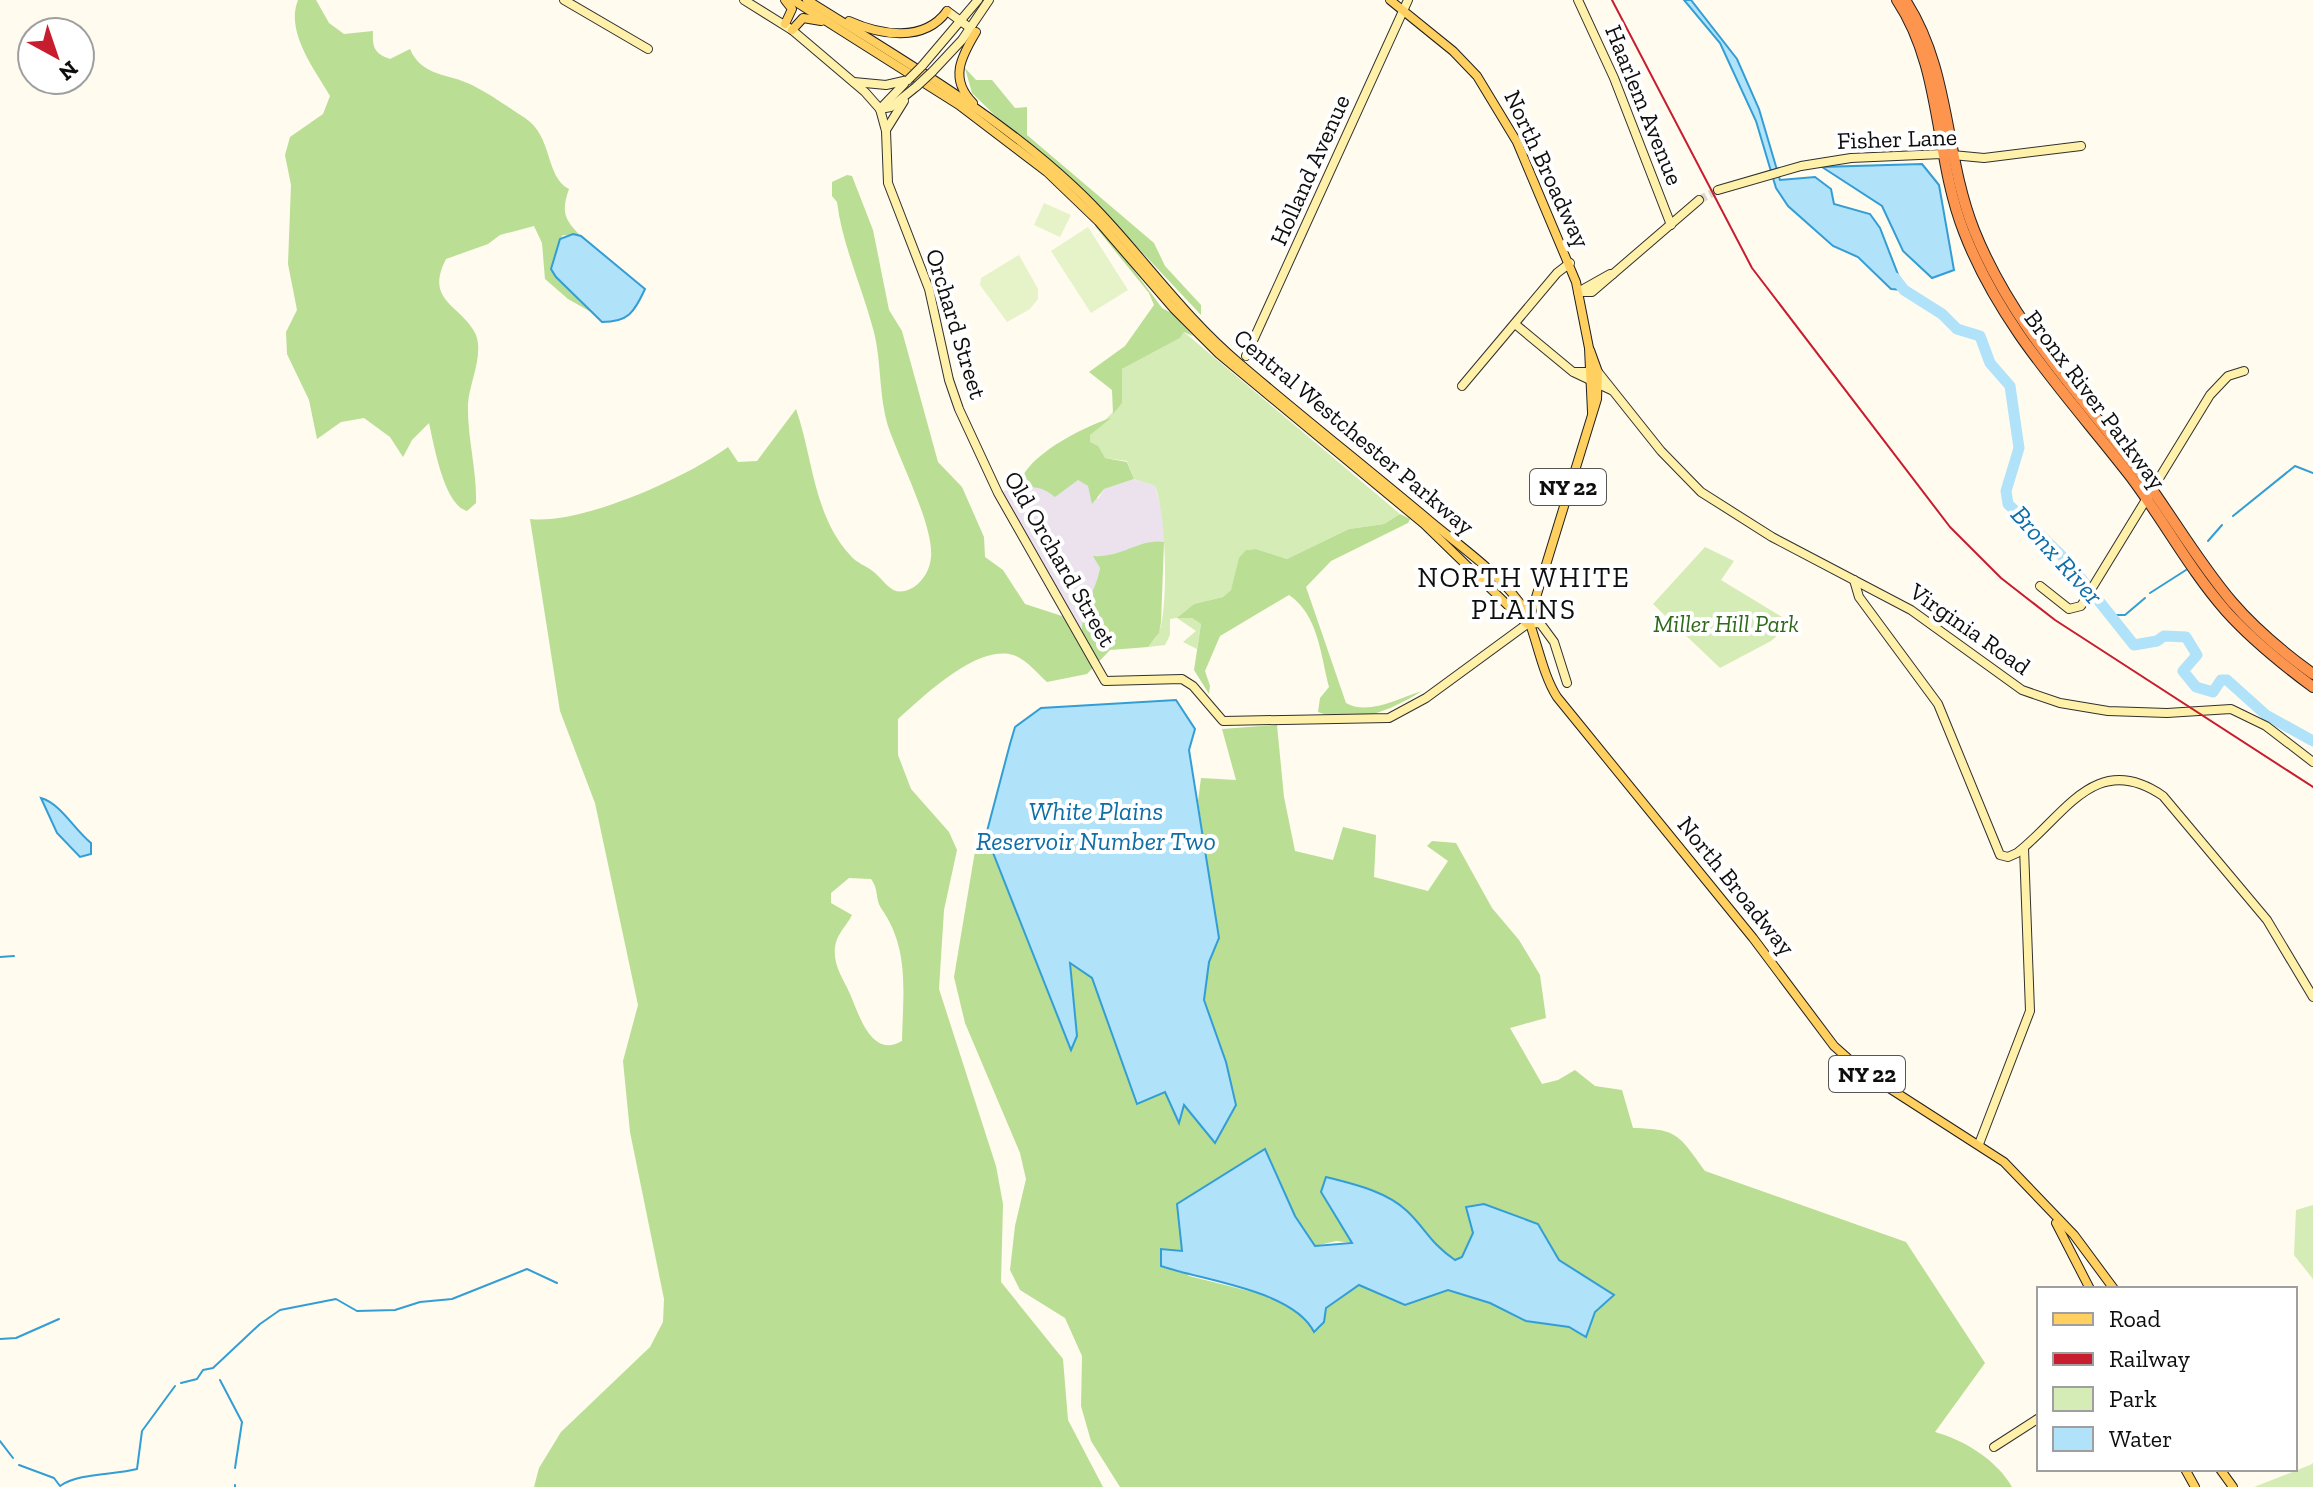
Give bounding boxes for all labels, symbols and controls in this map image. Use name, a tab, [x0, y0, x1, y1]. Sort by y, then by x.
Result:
north arrow	[16, 16, 96, 96]
street label: Haarlem Avenue	[1599, 21, 1690, 189]
text: N	[53, 55, 84, 87]
street label: North Broadway	[1498, 85, 1597, 253]
street label: Holland Avenue	[1263, 90, 1356, 250]
street label: Fisher Lane	[1836, 122, 1958, 155]
street label: Orchard Street	[920, 245, 993, 403]
street label: Bronx River Parkway	[2018, 304, 2173, 496]
street label: Central Westchester Parkway	[1228, 322, 1481, 541]
street label: Old Orchard Street	[998, 466, 1123, 652]
road number: NY 22	[1530, 469, 1606, 505]
water label: Bronx River	[2004, 499, 2110, 611]
district label: NORTH WHITE PLAINS	[1417, 561, 1631, 626]
street label: Virginia Road	[1903, 576, 2036, 681]
park label: Miller Hill Park	[1653, 609, 1799, 638]
water label: White Plains Reservoir Number Two	[976, 795, 1216, 857]
street label: North Broadway	[1672, 810, 1802, 962]
road number: NY 22	[1829, 1056, 1905, 1092]
legend	[2037, 1287, 2297, 1471]
text: Road	[2109, 1304, 2161, 1333]
text: Railway	[2109, 1344, 2191, 1373]
text: Park	[2109, 1384, 2157, 1413]
text: Water	[2109, 1424, 2172, 1453]

